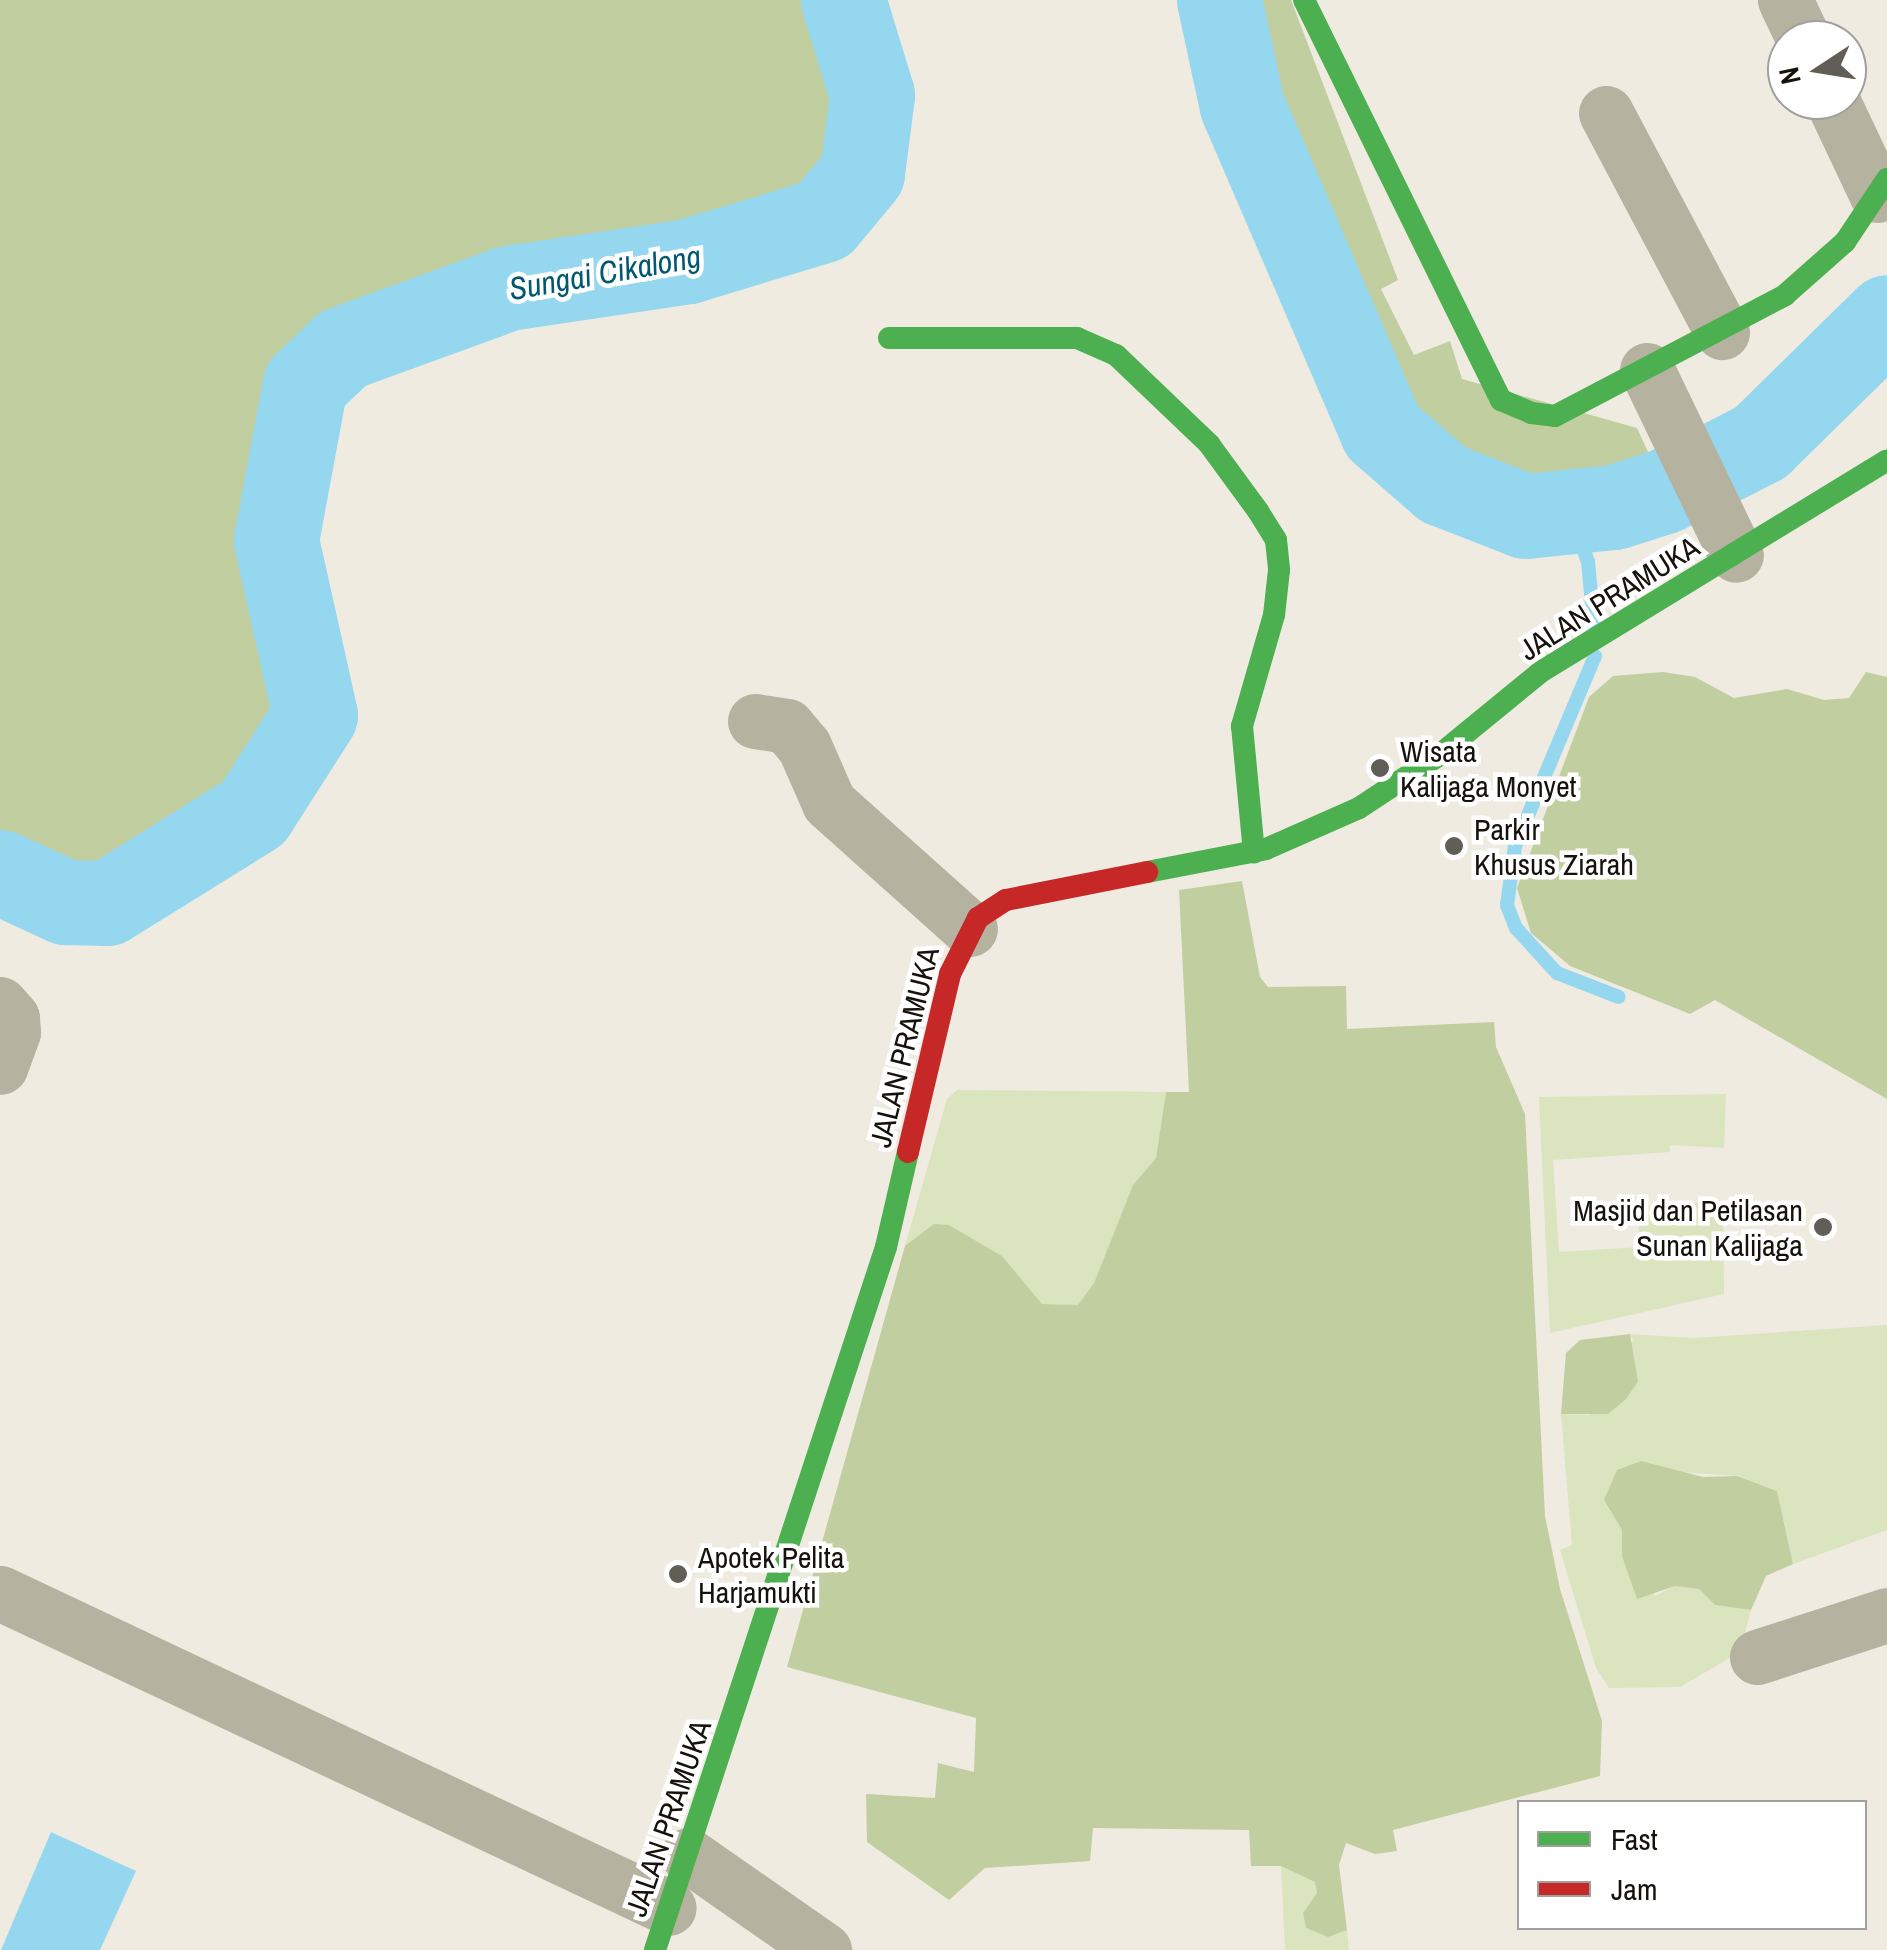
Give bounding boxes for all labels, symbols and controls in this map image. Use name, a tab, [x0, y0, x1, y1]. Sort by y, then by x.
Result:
north arrow	[1767, 20, 1867, 120]
text: N	[1769, 64, 1810, 88]
water label: Sungai Cikalong	[506, 237, 704, 309]
street label: JALAN PRAMUKA	[1513, 528, 1705, 668]
place label: Wisata Kalijaga Monyet	[1400, 733, 1576, 804]
marker: Wisata Kalijaga Monyet	[1369, 757, 1391, 779]
place label: Parkir Khusus Ziarah	[1474, 811, 1634, 882]
marker: Parkir Khusus Ziarah	[1443, 835, 1465, 857]
street label: JALAN PRAMUKA	[862, 943, 946, 1151]
place label: Masjid dan Petilasan Sunan Kalijaga	[1573, 1192, 1803, 1262]
marker: Masjid dan Petilasan Sunan Kalijaga	[1812, 1216, 1834, 1238]
place label: Apotek Pelita Harjamukti	[698, 1539, 844, 1610]
marker: Apotek Pelita Harjamukti	[667, 1563, 689, 1585]
street label: JALAN PRAMUKA	[618, 1715, 718, 1921]
legend	[1517, 1800, 1867, 1930]
text: Fast	[1611, 1819, 1658, 1859]
text: Jam	[1611, 1869, 1657, 1909]

